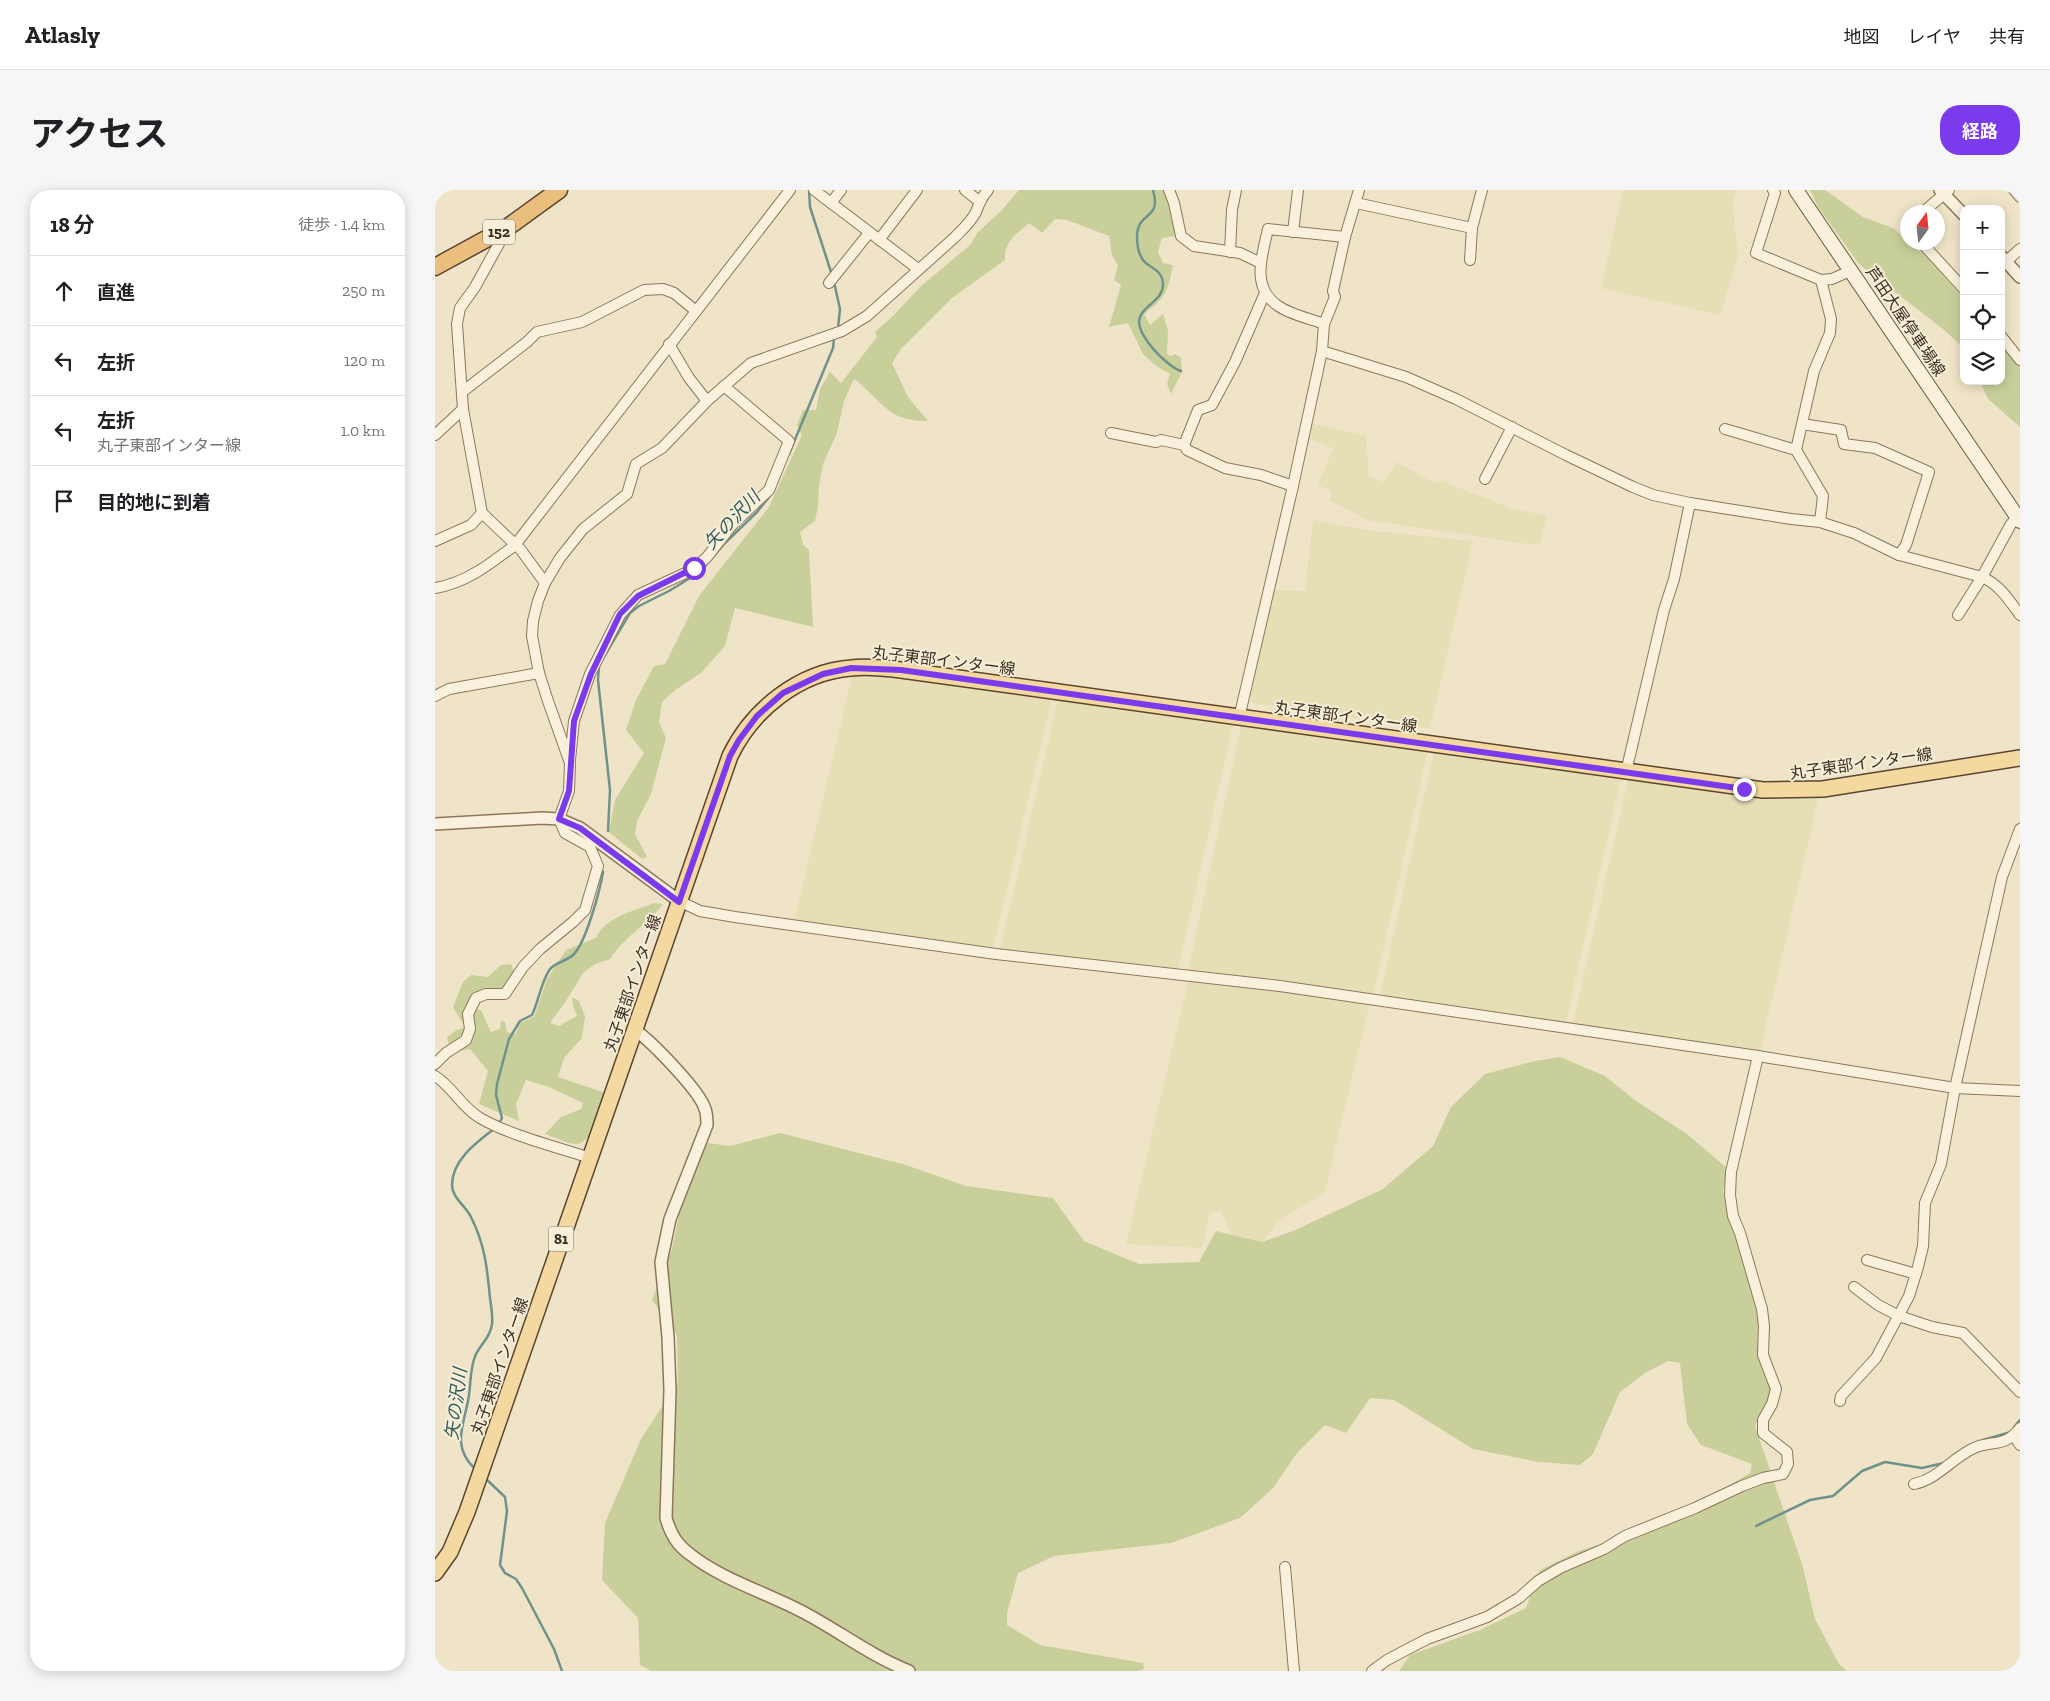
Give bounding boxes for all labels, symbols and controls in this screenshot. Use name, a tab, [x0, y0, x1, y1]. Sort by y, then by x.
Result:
text: Atlasly	[25, 20, 100, 49]
text: 地図	[1844, 26, 1880, 48]
text: レイヤ	[1908, 26, 1961, 48]
text: 共有	[1989, 26, 2025, 48]
button: 経路	[1940, 105, 2020, 155]
text: アクセス	[30, 113, 168, 155]
north arrow	[1900, 205, 1945, 250]
map controls	[1960, 205, 2005, 385]
button: +	[1960, 205, 2005, 250]
text: 18 分	[50, 212, 95, 237]
text: 徒歩 · 1.4 km	[298, 215, 385, 234]
road number: 152	[483, 220, 515, 244]
button: −	[1960, 250, 2005, 295]
street label: 芦田大屋停車場線	[1862, 263, 1949, 380]
icon: ahead	[50, 277, 78, 305]
text: 直進	[97, 281, 135, 304]
text: 250 m	[342, 281, 385, 300]
button: locate	[1960, 295, 2005, 340]
button: layers	[1960, 340, 2005, 385]
icon: left	[50, 347, 78, 375]
text: 左折	[97, 351, 135, 374]
text: 120 m	[344, 351, 385, 370]
text: 左折	[97, 409, 135, 432]
icon: left	[50, 417, 78, 445]
text: 1.0 km	[341, 421, 385, 440]
text: 丸子東部インター線	[97, 436, 241, 455]
water label: 矢の沢川	[699, 485, 766, 554]
icon: arrive	[50, 487, 78, 515]
text: 目的地に到着	[97, 491, 211, 514]
route start	[683, 557, 706, 580]
street label: 丸子東部インター線	[871, 642, 1017, 679]
street label: 丸子東部インター線	[1273, 697, 1419, 736]
street label: 丸子東部インター線	[1788, 744, 1934, 783]
route end	[1733, 778, 1756, 801]
street label: 丸子東部インター線	[600, 912, 665, 1054]
road number: 81	[549, 1226, 573, 1252]
street label: 丸子東部インター線	[467, 1295, 532, 1437]
water label: 矢の沢川	[441, 1365, 472, 1441]

